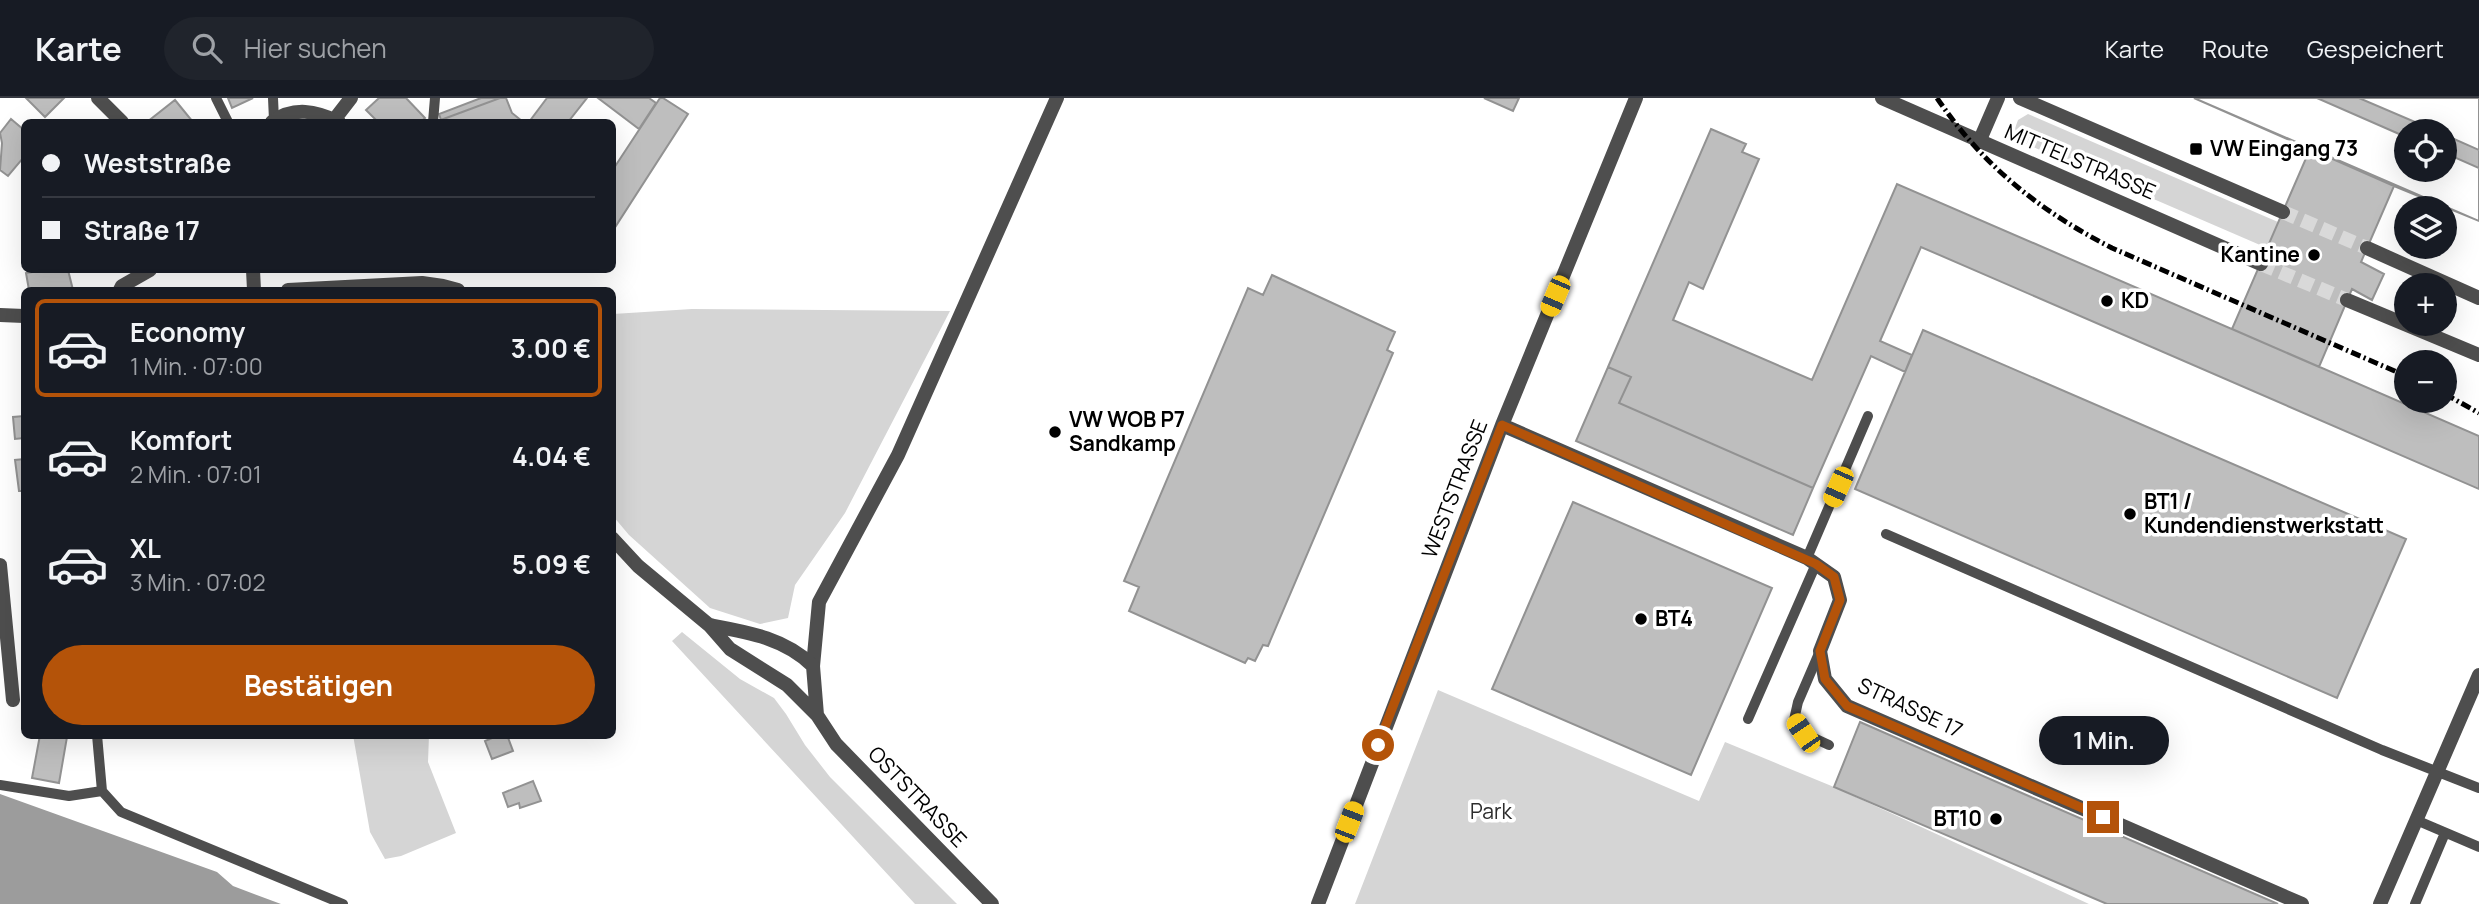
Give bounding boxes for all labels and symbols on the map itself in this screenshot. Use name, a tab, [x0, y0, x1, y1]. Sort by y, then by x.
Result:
street label: MITTELSTRASSE	[2001, 117, 2160, 205]
place label: VW Eingang 73	[2210, 134, 2358, 162]
marker: VW Eingang 73	[2188, 141, 2204, 157]
place label: Kantine	[2221, 240, 2300, 268]
marker: Kantine	[2306, 247, 2322, 263]
car	[1538, 273, 1573, 319]
place label: KD	[2121, 286, 2149, 314]
marker: KD	[2099, 293, 2115, 309]
place label: VW WOB P7 Sandkamp	[1069, 405, 1185, 457]
street label: WESTSTRASSE	[1415, 415, 1493, 562]
marker: VW WOB P7 Sandkamp	[1047, 424, 1063, 440]
car	[1820, 464, 1857, 510]
place label: BT1 / Kundendienstwerkstatt	[2144, 487, 2384, 539]
marker: BT1 / Kundendienstwerkstatt	[2122, 506, 2138, 522]
place label: BT4	[1655, 604, 1693, 632]
marker: BT4	[1633, 611, 1649, 627]
street label: STRASSE 17	[1853, 671, 1967, 744]
car	[1783, 710, 1824, 756]
callout: 1 Min.	[2038, 716, 2168, 764]
route start	[1362, 729, 1394, 761]
street label: OSTSTRASSE	[862, 740, 973, 853]
park label: Park	[1470, 797, 1513, 825]
car	[1332, 799, 1367, 845]
route end	[2087, 801, 2119, 833]
place label: BT10	[1933, 804, 1982, 832]
marker: BT10	[1988, 811, 2004, 827]

